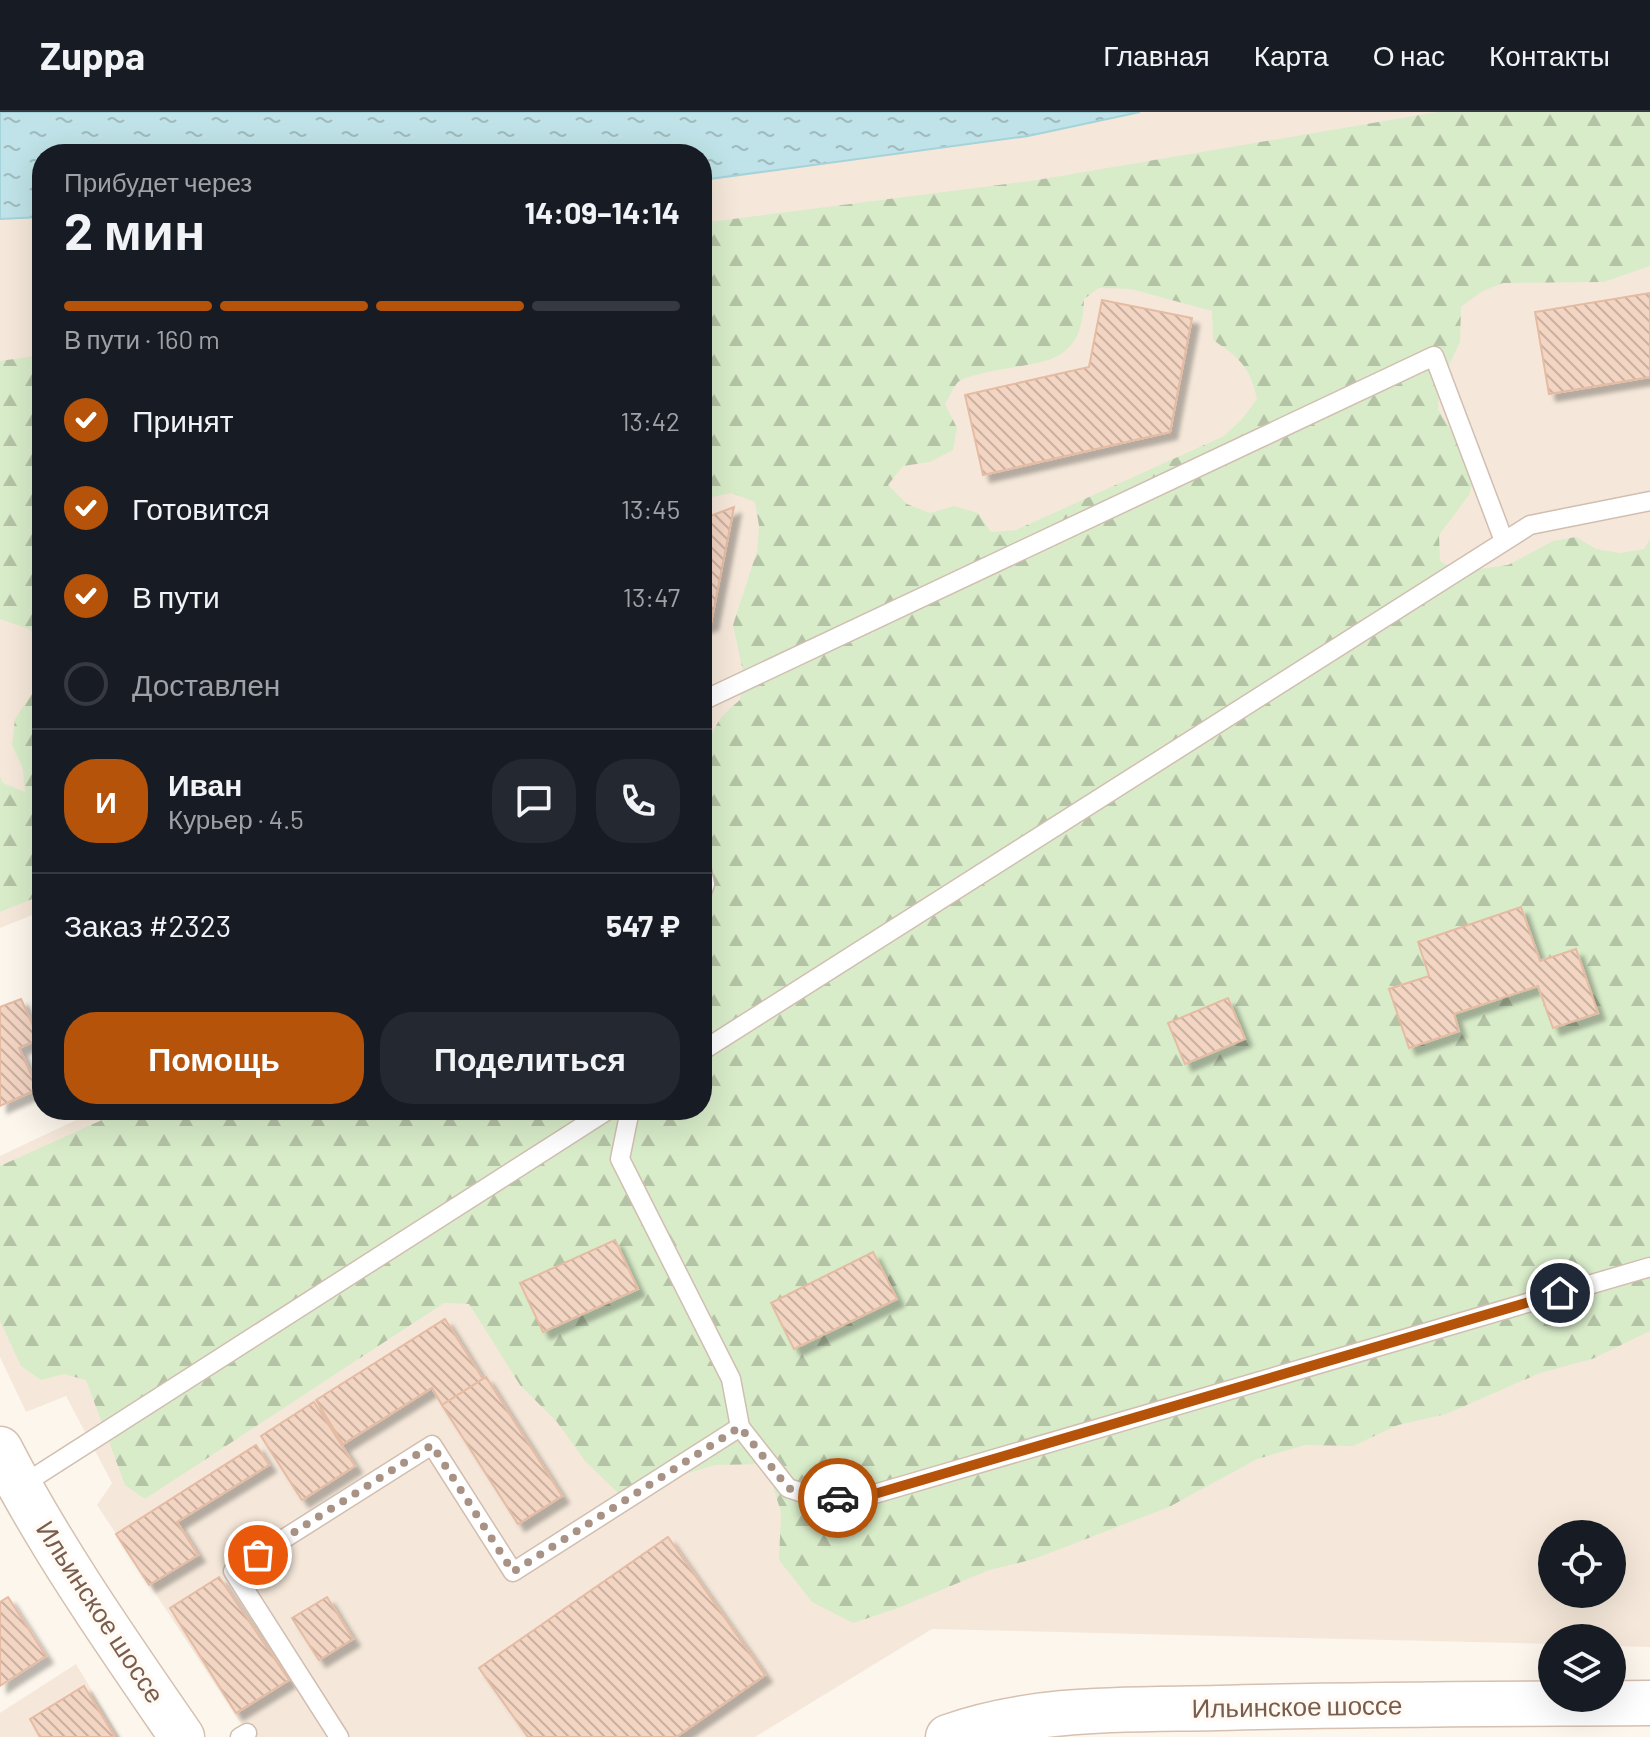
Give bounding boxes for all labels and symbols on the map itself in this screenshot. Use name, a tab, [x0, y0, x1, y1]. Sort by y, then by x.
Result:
pin	[1526, 1259, 1594, 1327]
courier	[798, 1458, 878, 1538]
street label: Ильинское шоссе	[31, 1514, 172, 1708]
pin	[224, 1521, 292, 1589]
street label: Ильинское шоссе	[1191, 1688, 1403, 1723]

